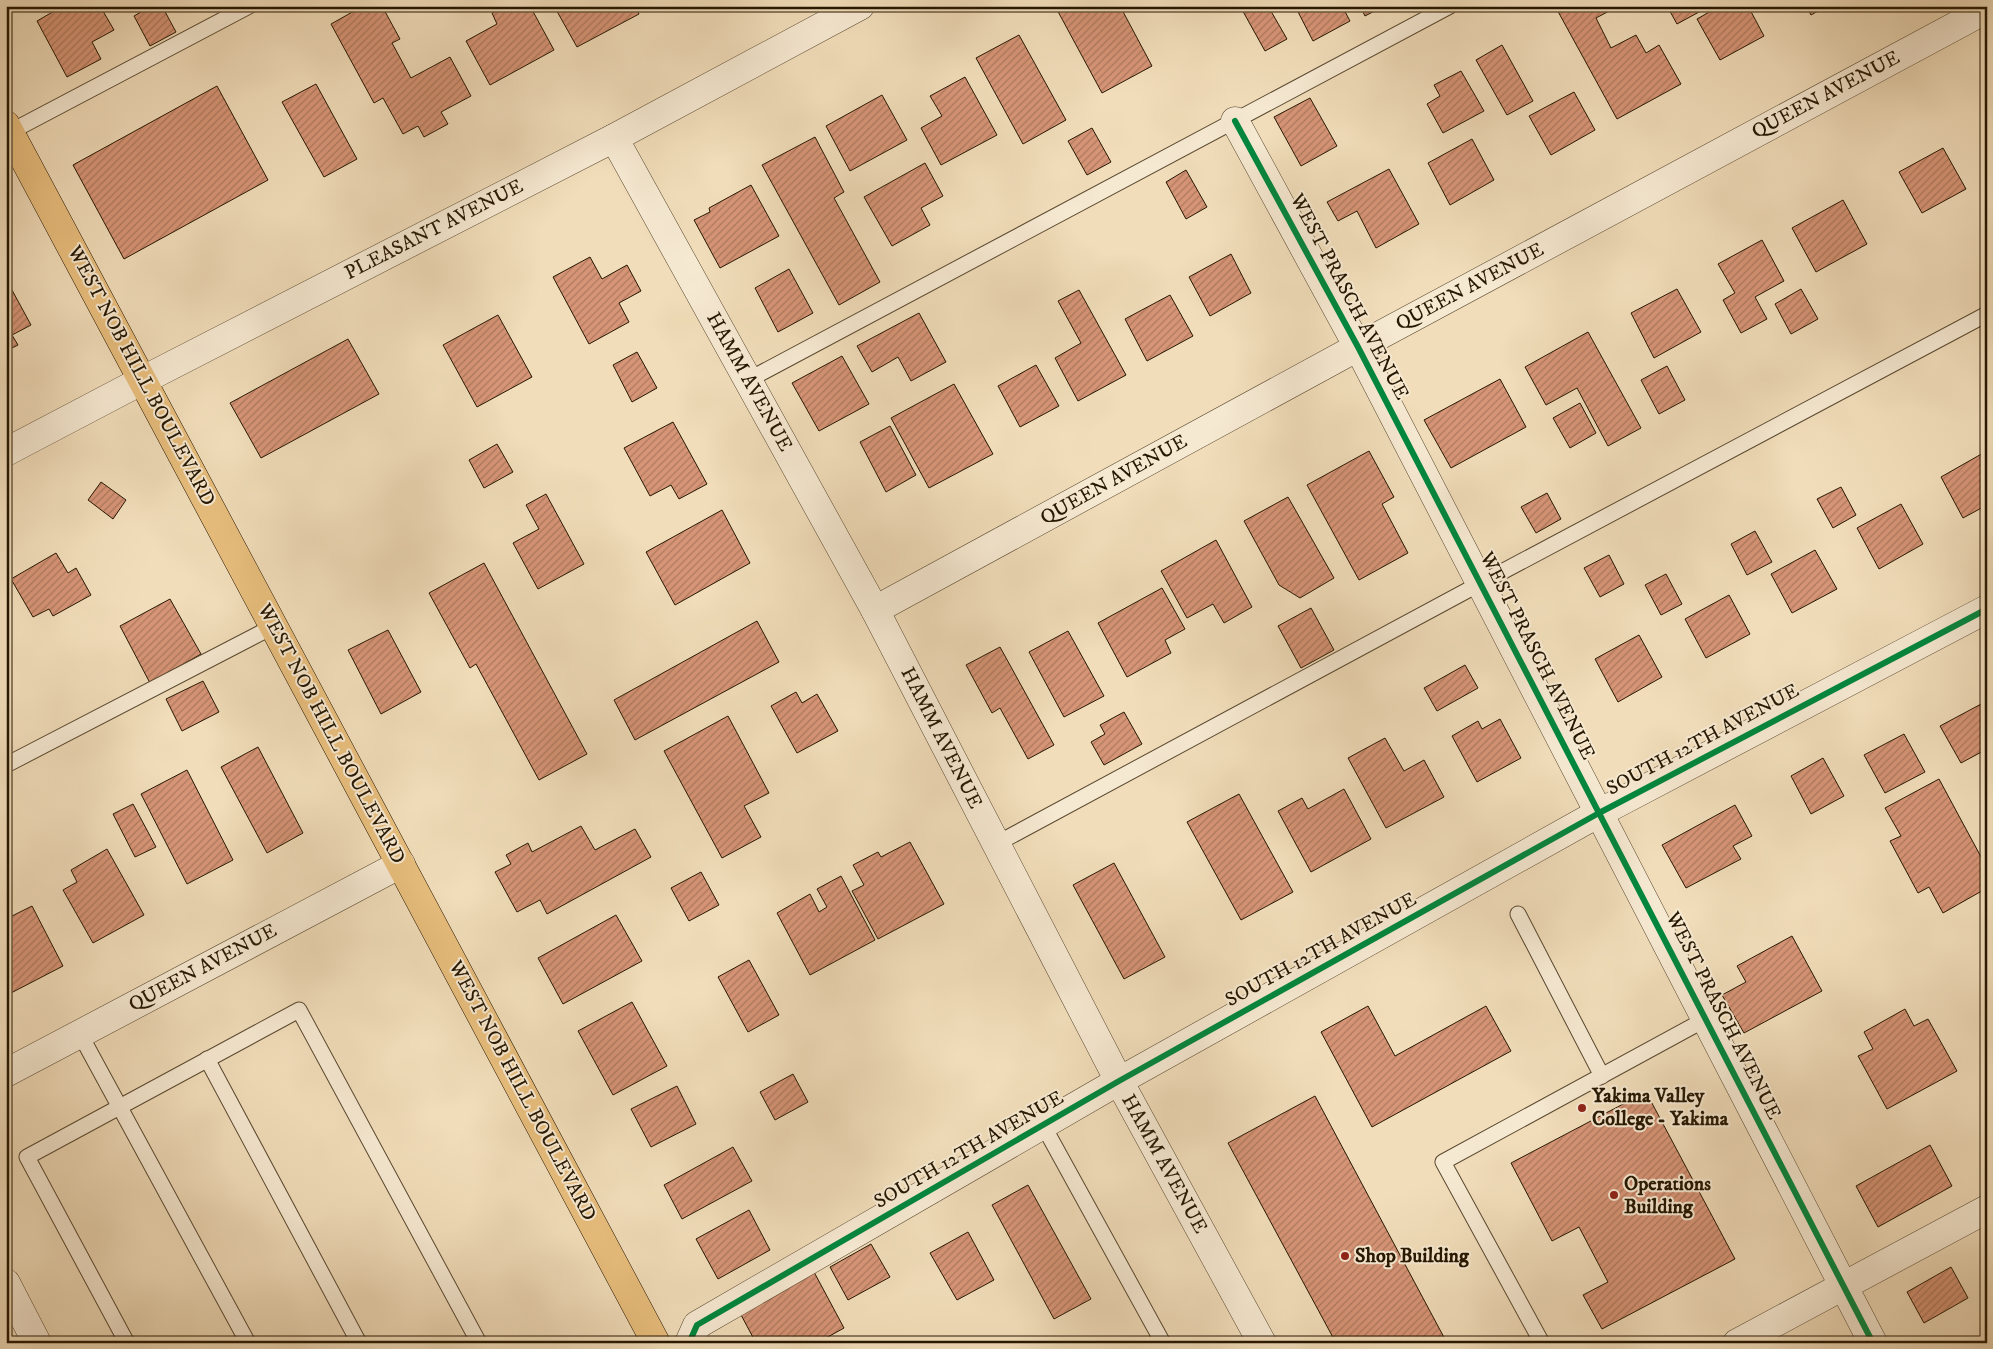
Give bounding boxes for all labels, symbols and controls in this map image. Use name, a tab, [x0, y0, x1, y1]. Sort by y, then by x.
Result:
street label: QUEEN AVENUE	[1748, 45, 1904, 145]
street label: PLEASANT AVENUE	[341, 174, 527, 286]
street label: WEST PRASCH AVENUE	[1284, 189, 1414, 404]
street label: QUEEN AVENUE	[1392, 237, 1548, 337]
street label: WEST NOB HILL BOULEVARD	[61, 241, 220, 511]
street label: HAMM AVENUE	[700, 308, 798, 456]
street label: QUEEN AVENUE	[1036, 429, 1192, 531]
street label: WEST PRASCH AVENUE	[1473, 547, 1600, 764]
street label: WEST NOB HILL BOULEVARD	[251, 599, 410, 869]
street label: HAMM AVENUE	[895, 663, 987, 813]
street label: SOUTH 12TH AVENUE	[1602, 679, 1804, 801]
street label: SOUTH 12TH AVENUE	[1221, 887, 1421, 1013]
street label: WEST PRASCH AVENUE	[1659, 907, 1786, 1124]
street label: QUEEN AVENUE	[125, 918, 281, 1018]
street label: WEST NOB HILL BOULEVARD	[442, 956, 601, 1226]
place label: Yakima Valley College - Yakima	[1591, 1084, 1729, 1132]
street label: SOUTH 12TH AVENUE	[870, 1085, 1068, 1215]
street label: HAMM AVENUE	[1115, 1090, 1213, 1238]
marker: Yakima Valley College - Yakima	[1576, 1102, 1588, 1114]
place label: Operations Building	[1624, 1172, 1711, 1220]
marker: Operations Building	[1608, 1189, 1620, 1201]
place label: Shop Building	[1355, 1244, 1470, 1269]
marker: Shop Building	[1339, 1250, 1351, 1262]

